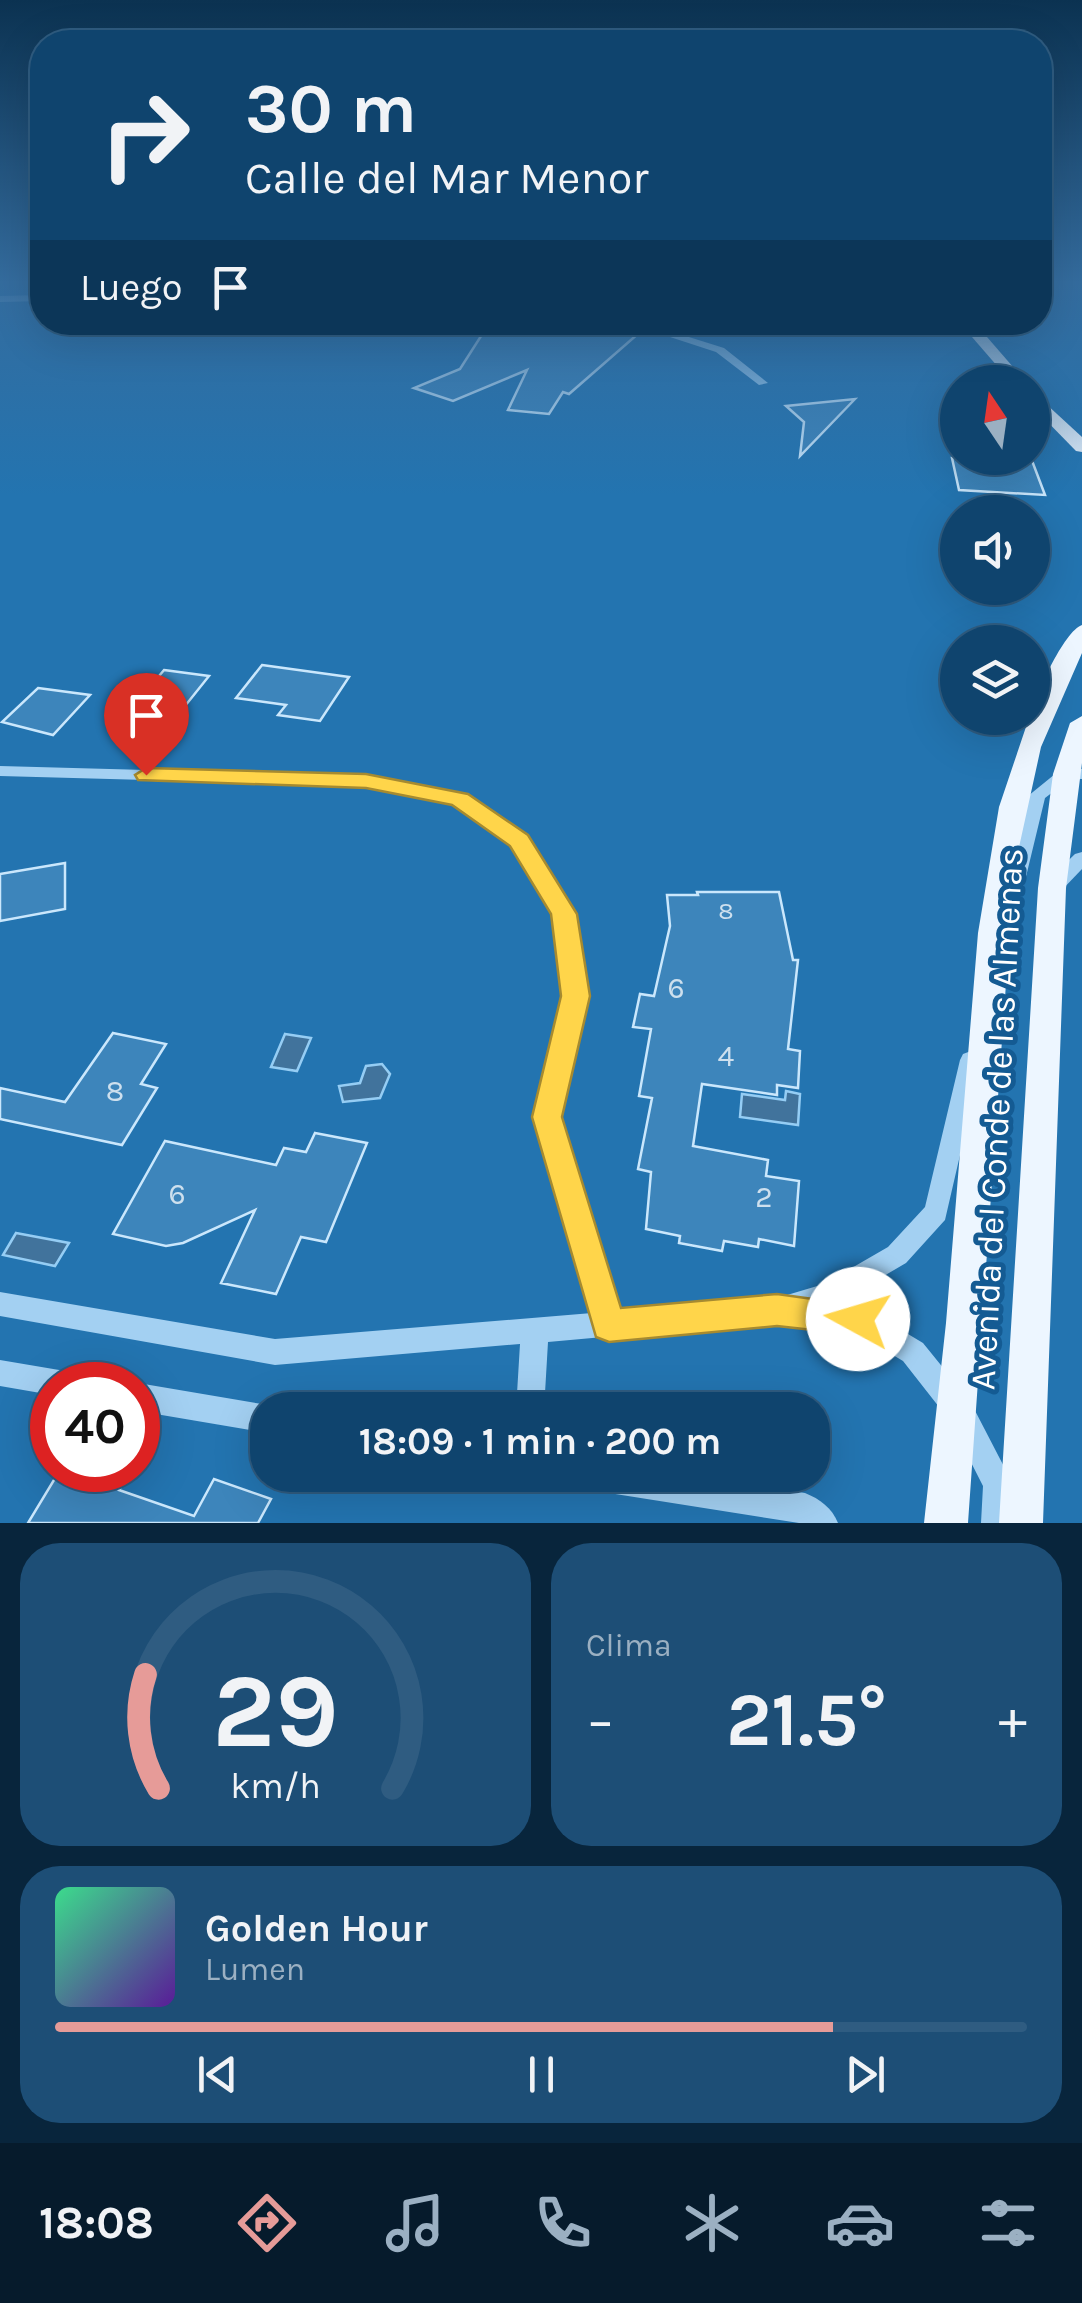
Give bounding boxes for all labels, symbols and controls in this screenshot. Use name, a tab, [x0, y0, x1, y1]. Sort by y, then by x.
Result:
text: 30 m	[245, 68, 417, 150]
icon: right	[80, 70, 210, 200]
text: Calle del Mar Menor	[245, 152, 649, 204]
icon: arrive	[203, 260, 258, 315]
text: Luego	[80, 265, 183, 310]
north arrow	[940, 365, 1050, 475]
map controls	[940, 365, 1050, 735]
button: sound	[940, 495, 1050, 605]
button: layers	[940, 625, 1050, 735]
pin	[104, 673, 189, 776]
icon: arrive	[119, 688, 174, 743]
street label: Avenida del Conde de las Almenas	[962, 847, 1032, 1391]
house number: 8	[718, 896, 734, 925]
house number: 6	[667, 970, 685, 1006]
house number: 4	[718, 1038, 735, 1074]
house number: 8	[106, 1073, 124, 1109]
house number: 6	[168, 1176, 186, 1212]
house number: 2	[755, 1179, 773, 1215]
position arrow	[806, 1267, 910, 1371]
speed limit sign: 40	[30, 1362, 160, 1492]
text: 18:09 · 1 min · 200 m	[359, 1419, 721, 1464]
text: Clima	[586, 1627, 672, 1664]
text: 29	[212, 1651, 339, 1772]
text: 21.5°	[726, 1676, 887, 1764]
text: −	[586, 1688, 615, 1752]
text: +	[998, 1688, 1027, 1752]
text: km/h	[230, 1765, 321, 1807]
text: Golden Hour	[205, 1906, 428, 1951]
text: Lumen	[205, 1951, 305, 1988]
icon: previous	[190, 2047, 245, 2102]
icon: pause	[514, 2047, 569, 2102]
icon: next	[838, 2047, 893, 2102]
icon: directions	[232, 2188, 302, 2258]
icon: music	[380, 2188, 450, 2258]
icon: phone	[528, 2188, 598, 2258]
icon: climate	[677, 2188, 747, 2258]
icon: car	[825, 2188, 895, 2258]
icon: filters	[973, 2188, 1043, 2258]
text: 18:08	[39, 2197, 154, 2249]

